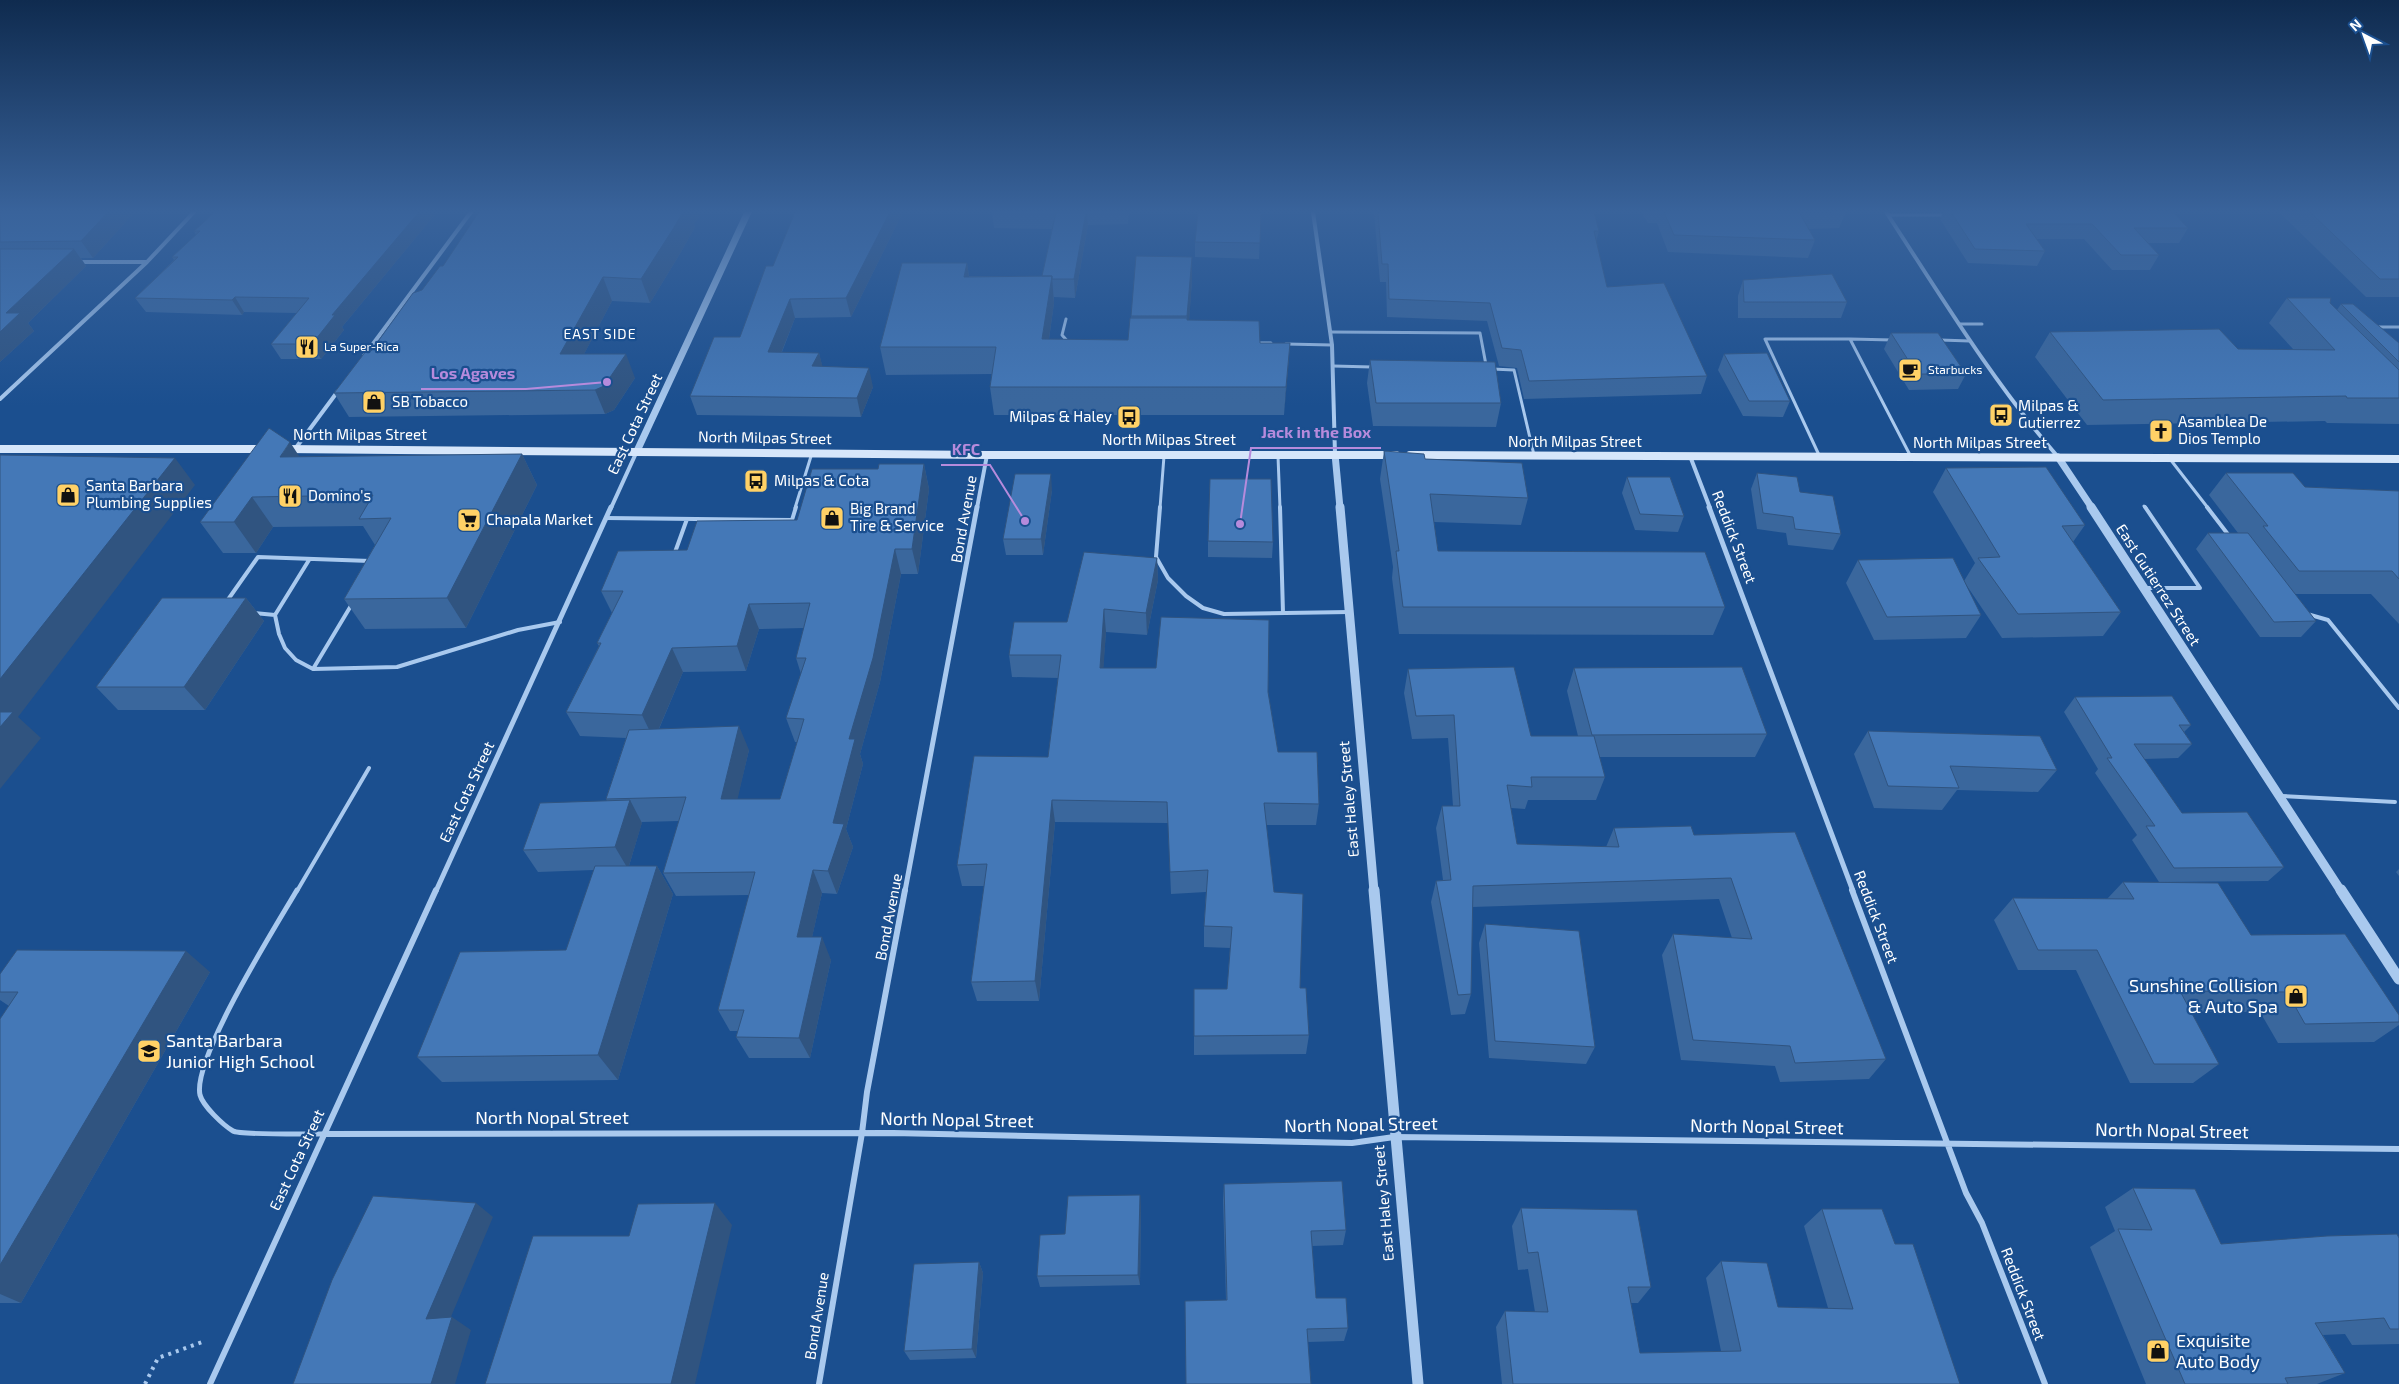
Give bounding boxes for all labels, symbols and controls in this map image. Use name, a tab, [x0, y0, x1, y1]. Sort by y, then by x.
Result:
north arrow	[2339, 10, 2389, 60]
text: N	[2346, 15, 2365, 35]
district label: EAST SIDE	[564, 325, 637, 342]
restaurant icon: La Super-Rica	[294, 334, 320, 360]
place label: La Super-Rica	[324, 339, 399, 353]
cafe icon: Starbucks	[1897, 357, 1923, 383]
callout: Los Agaves	[421, 358, 526, 389]
place label: Starbucks	[1928, 362, 1982, 376]
text: Los Agaves	[431, 363, 515, 382]
street label: East Cota Street	[603, 370, 665, 477]
shop icon: SB Tobacco	[361, 389, 387, 415]
place label: SB Tobacco	[392, 392, 468, 410]
place label: Milpas & Gutierrez	[2018, 396, 2081, 431]
bus stop icon: Milpas & Gutierrez	[1988, 402, 2014, 428]
bus stop icon: Milpas & Haley	[1116, 404, 1142, 430]
place label: Milpas & Haley	[1009, 407, 1112, 425]
place label: Asamblea De Dios Templo	[2178, 412, 2267, 447]
callout: Jack in the Box	[1251, 417, 1381, 448]
church icon: Asamblea De Dios Templo	[2148, 418, 2174, 444]
text: Jack in the Box	[1261, 422, 1371, 441]
street label: North Milpas Street	[293, 425, 427, 443]
street label: North Milpas Street	[698, 427, 832, 447]
street label: North Milpas Street	[1102, 430, 1236, 448]
street label: North Milpas Street	[1508, 432, 1642, 450]
street label: North Milpas Street	[1913, 433, 2047, 451]
callout: KFC	[941, 434, 990, 465]
text: KFC	[952, 439, 980, 458]
bus stop icon: Milpas & Cota	[743, 468, 769, 494]
place label: Milpas & Cota	[774, 471, 869, 489]
street label: Bond Avenue	[946, 474, 980, 564]
place label: Santa Barbara Plumbing Supplies	[86, 476, 212, 511]
shop icon: Santa Barbara Plumbing Supplies	[55, 482, 81, 508]
restaurant icon: Domino's	[277, 483, 303, 509]
place label: Domino's	[308, 486, 371, 504]
street label: Reddick Street	[1709, 488, 1761, 586]
place label: Big Brand Tire & Service	[850, 499, 944, 534]
shop icon: Big Brand Tire & Service	[819, 505, 845, 531]
supermarket icon: Chapala Market	[456, 507, 482, 533]
place label: Chapala Market	[486, 510, 593, 528]
street label: East Gutierrez Street	[2113, 520, 2205, 649]
street label: East Cota Street	[435, 738, 497, 845]
street label: East Haley Street	[1334, 740, 1362, 858]
street label: Reddick Street	[1851, 868, 1903, 966]
street label: Bond Avenue	[871, 872, 905, 962]
place label: Sunshine Collision & Auto Spa	[2129, 974, 2278, 1017]
shop icon: Sunshine Collision & Auto Spa	[2283, 983, 2309, 1009]
place label: Santa Barbara Junior High School	[166, 1029, 315, 1072]
school or university icon: Santa Barbara Junior High School	[136, 1038, 162, 1064]
street label: East Cota Street	[265, 1106, 327, 1213]
street label: North Nopal Street	[475, 1106, 629, 1128]
street label: North Nopal Street	[880, 1107, 1034, 1131]
street label: North Nopal Street	[1284, 1112, 1438, 1136]
street label: North Nopal Street	[1690, 1114, 1844, 1138]
street label: North Nopal Street	[2095, 1118, 2249, 1142]
street label: East Haley Street	[1369, 1144, 1397, 1262]
street label: Reddick Street	[1998, 1245, 2050, 1343]
street label: Bond Avenue	[800, 1271, 832, 1361]
place label: Exquisite Auto Body	[2176, 1329, 2260, 1372]
shop icon: Exquisite Auto Body	[2145, 1338, 2171, 1364]

